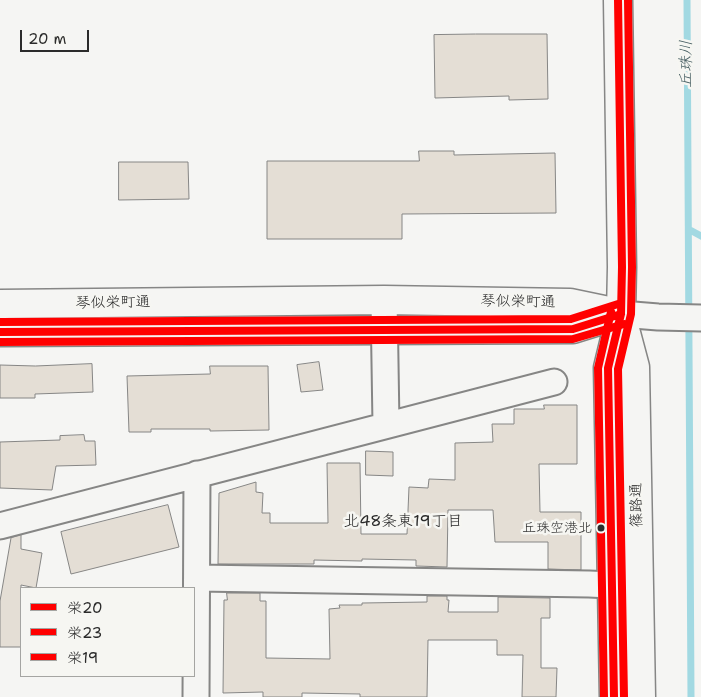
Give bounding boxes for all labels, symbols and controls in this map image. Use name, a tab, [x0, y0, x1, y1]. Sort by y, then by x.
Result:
scale bar	[22, 20, 91, 52]
text: 20 m	[28, 29, 67, 49]
water label: 丘珠川	[677, 40, 697, 88]
street label: 琴似栄町通	[480, 292, 556, 312]
street label: 琴似栄町通	[75, 293, 151, 313]
street label: 篠路通	[628, 482, 646, 528]
district label: 北48条東19丁目	[343, 512, 463, 532]
place label: 丘珠空港北	[522, 520, 592, 536]
marker: 丘珠空港北	[596, 523, 606, 533]
legend	[20, 587, 195, 677]
text: 栄20	[67, 598, 103, 618]
text: 栄23	[67, 623, 102, 643]
text: 栄19	[67, 648, 98, 668]

